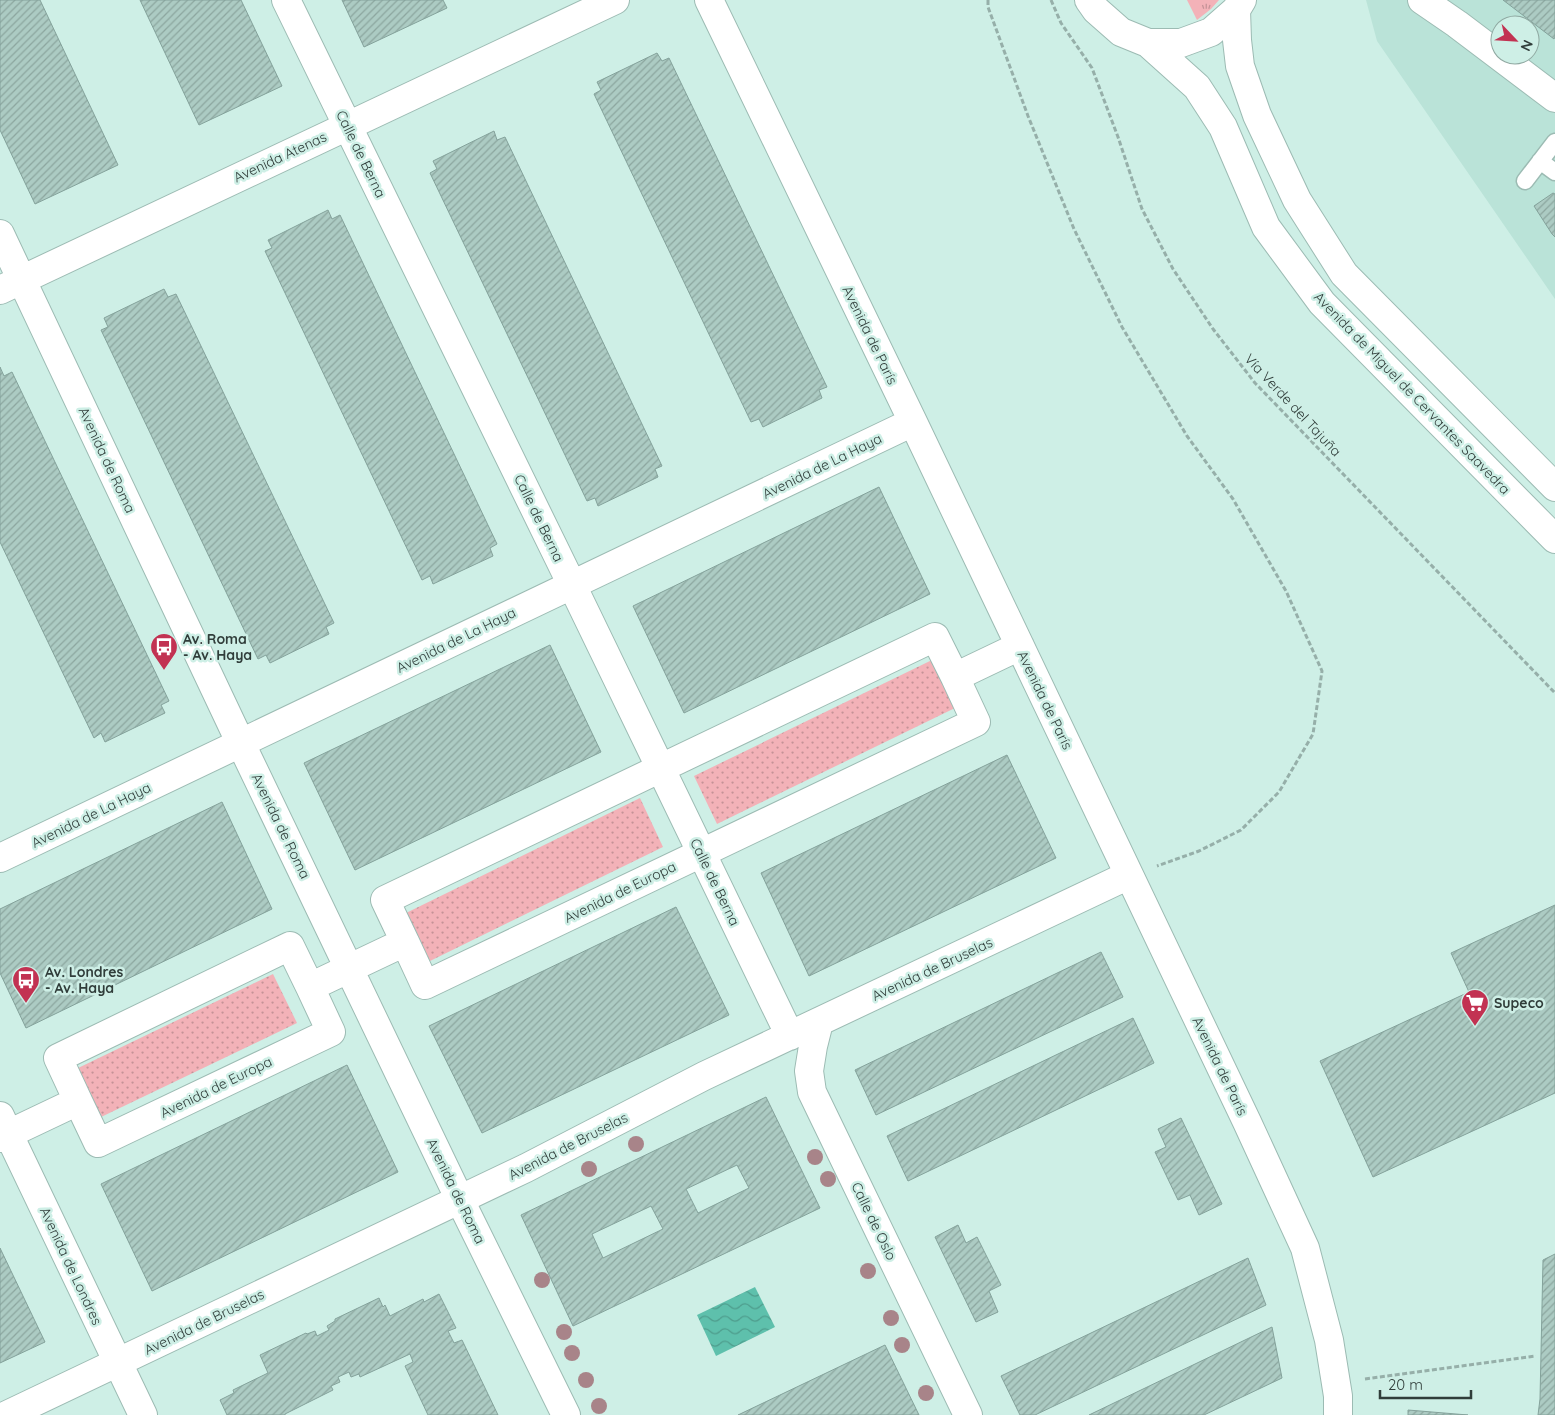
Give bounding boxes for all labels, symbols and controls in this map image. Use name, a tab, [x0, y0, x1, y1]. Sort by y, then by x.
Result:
north arrow	[1490, 15, 1540, 65]
text: N	[1516, 37, 1537, 54]
street label: Calle de Berna	[332, 107, 390, 201]
street label: Avenida Atenas	[231, 128, 329, 186]
street label: Avenida de París	[838, 283, 902, 387]
street label: Avenida de Miguel de Cervantes Saavedra	[1310, 288, 1514, 498]
street label: Vía Verde del Tajuña	[1241, 350, 1345, 460]
street label: Avenida de Roma	[75, 404, 139, 516]
street label: Avenida de La Haya	[759, 429, 885, 503]
street label: Calle de Berna	[510, 471, 568, 565]
street label: Avenida de La Haya	[393, 603, 519, 677]
place label: Av. Roma - Av. Haya	[183, 630, 252, 664]
bus stop icon: Av. Roma - Av. Haya	[149, 632, 179, 671]
street label: Avenida de París	[1013, 648, 1077, 752]
street label: Avenida de Roma	[248, 770, 314, 882]
street label: Avenida de La Haya	[28, 778, 154, 852]
street label: Calle de Berna	[686, 835, 744, 929]
street label: Avenida de Europa	[561, 857, 679, 927]
street label: Avenida de Bruselas	[869, 933, 995, 1005]
place label: Av. Londres - Av. Haya	[45, 963, 124, 997]
bus stop icon: Av. Londres - Av. Haya	[11, 965, 41, 1004]
supermarket icon: Supeco	[1460, 988, 1490, 1027]
place label: Supeco	[1494, 994, 1544, 1012]
street label: Avenida de París	[1188, 1014, 1252, 1118]
street label: Avenida de Europa	[157, 1052, 275, 1122]
street label: Avenida de Bruselas	[505, 1108, 631, 1184]
street label: Avenida de Roma	[423, 1135, 489, 1247]
street label: Calle de Oslo	[847, 1179, 901, 1263]
street label: Avenida de Londres	[36, 1204, 106, 1328]
street label: Avenida de Bruselas	[141, 1285, 267, 1359]
scale bar	[1380, 1368, 1471, 1400]
text: 20 m	[1388, 1375, 1423, 1394]

